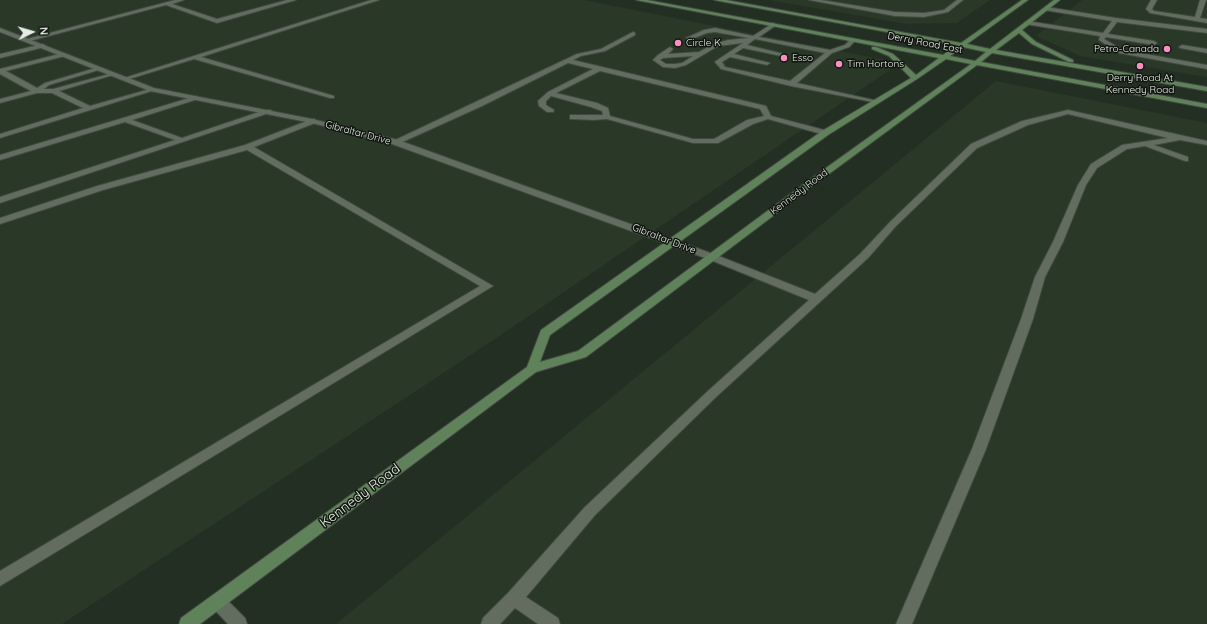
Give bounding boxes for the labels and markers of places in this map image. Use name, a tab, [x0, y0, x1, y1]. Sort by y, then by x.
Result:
place label: Circle K	[686, 37, 721, 49]
marker: Circle K	[673, 38, 683, 48]
place label: Petro-Canada	[1094, 43, 1159, 55]
marker: Petro-Canada	[1162, 44, 1172, 54]
place label: Esso	[792, 52, 813, 64]
marker: Esso	[779, 53, 789, 63]
place label: Tim Hortons	[847, 58, 904, 70]
marker: Tim Hortons	[834, 59, 844, 69]
marker: Derry Road At Kennedy Road	[1135, 61, 1145, 71]
place label: Derry Road At Kennedy Road	[1106, 72, 1174, 96]

